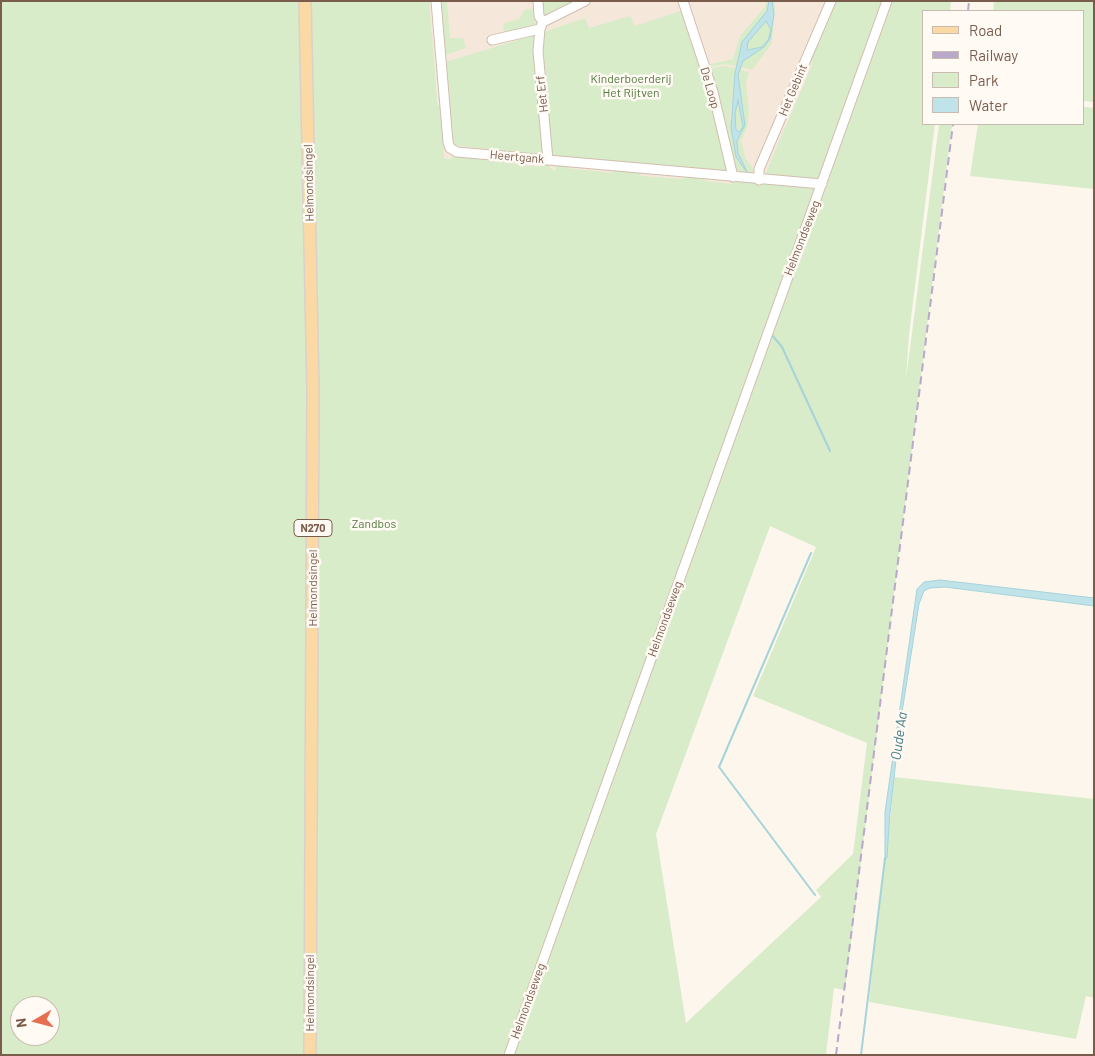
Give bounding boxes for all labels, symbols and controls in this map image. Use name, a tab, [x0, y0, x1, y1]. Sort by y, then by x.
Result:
legend	[922, 10, 1085, 125]
text: Road	[969, 21, 1002, 39]
text: Railway	[969, 46, 1018, 64]
street label: Het Gebint	[776, 62, 810, 118]
street label: De Loop	[697, 65, 723, 111]
text: Park	[969, 71, 998, 89]
park label: Kinderboerderij Het Rijtven	[590, 72, 672, 100]
street label: Het Erf	[533, 75, 551, 113]
text: Water	[969, 96, 1008, 114]
street label: Helmondsingel	[301, 144, 317, 222]
street label: Heertgank	[489, 147, 545, 167]
street label: Helmondseweg	[781, 198, 823, 278]
park label: Zandbos	[352, 517, 396, 531]
road number: N270	[294, 520, 332, 536]
street label: Helmondsingel	[306, 549, 320, 627]
street label: Helmondseweg	[645, 579, 685, 659]
water label: Oude Aa	[887, 711, 911, 761]
street label: Helmondsingel	[303, 954, 317, 1032]
street label: Helmondseweg	[508, 961, 548, 1041]
north arrow	[10, 996, 60, 1046]
text: N	[12, 1017, 30, 1029]

